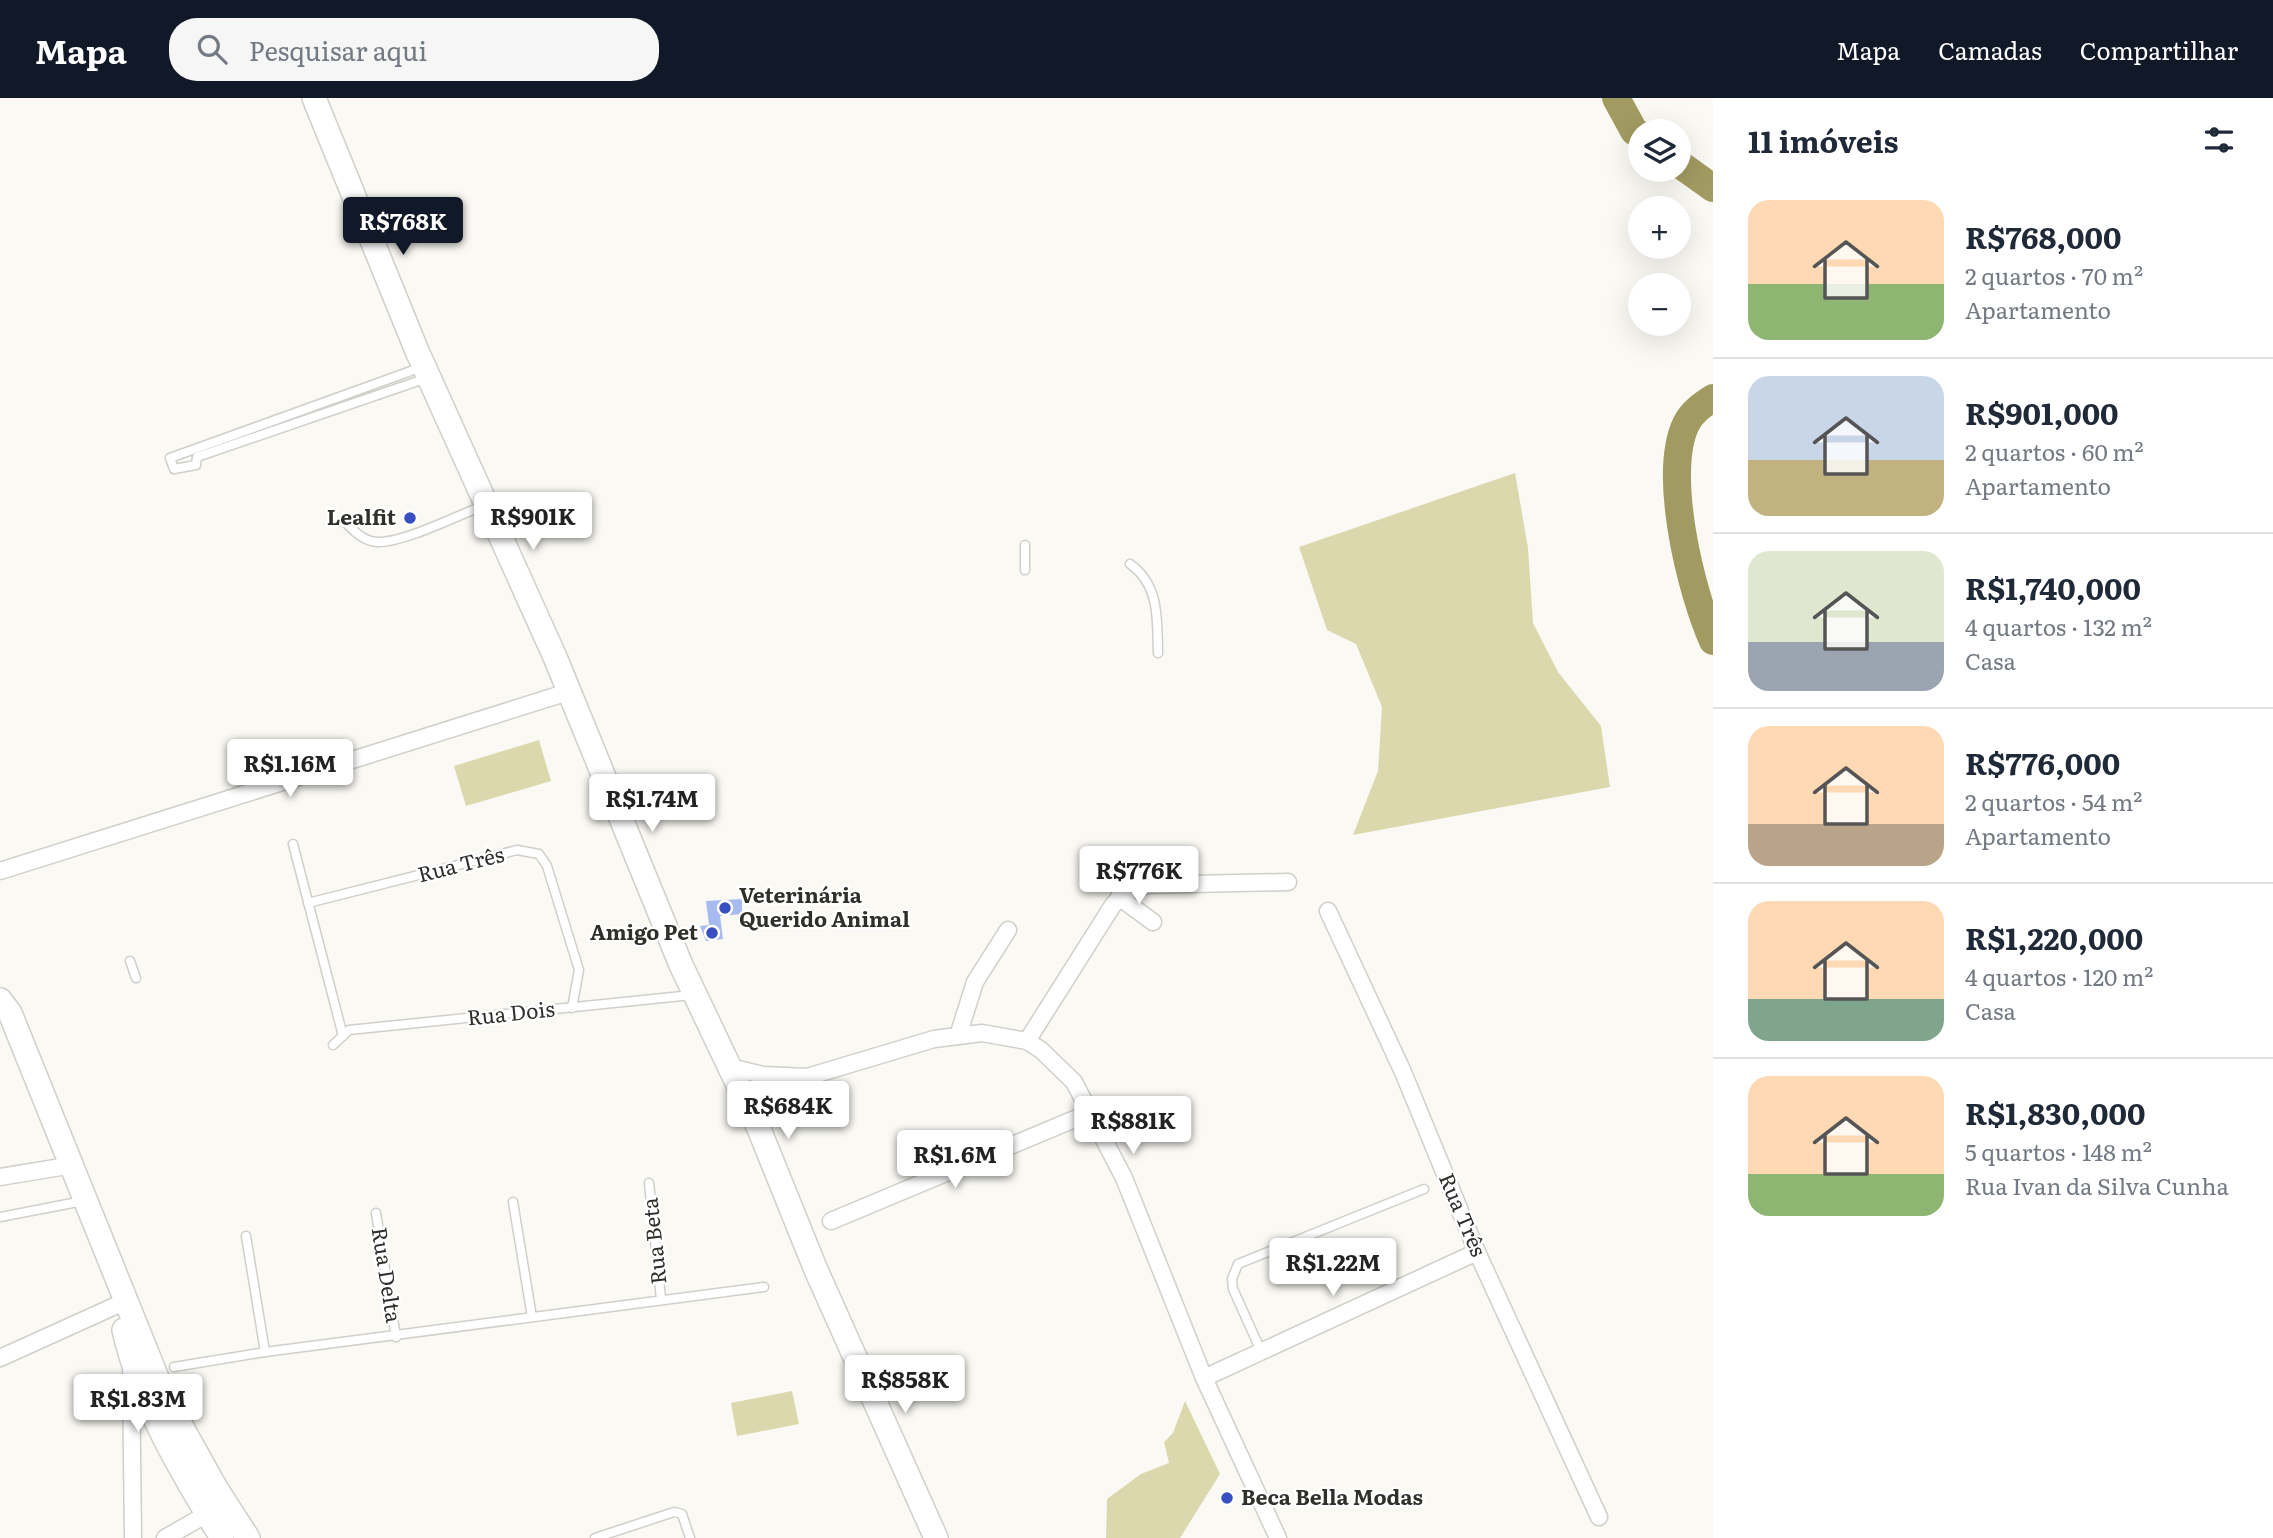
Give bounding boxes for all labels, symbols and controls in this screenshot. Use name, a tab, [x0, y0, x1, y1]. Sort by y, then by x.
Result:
search box	[169, 18, 659, 81]
text: Mapa	[35, 25, 127, 74]
icon: search	[193, 30, 231, 68]
text: Pesquisar aqui	[249, 30, 427, 69]
text: Mapa	[1836, 32, 1900, 67]
text: Camadas	[1938, 32, 2042, 67]
text: Compartilhar	[2080, 32, 2238, 67]
text: 11 imóveis	[1748, 118, 1899, 162]
map controls	[1628, 119, 1691, 336]
button: layers	[1628, 119, 1691, 182]
icon: filters	[2200, 121, 2238, 159]
button: +	[1628, 196, 1691, 259]
pin: R$768K	[346, 198, 460, 257]
text: R$768K	[359, 203, 447, 237]
text: R$768,000	[1965, 214, 2122, 258]
icon: home	[1804, 228, 1888, 312]
text: 2 quartos · 70 m²	[1965, 258, 2143, 292]
button: −	[1628, 273, 1691, 336]
text: Apartamento	[1965, 292, 2111, 326]
text: R$901,000	[1965, 390, 2119, 434]
icon: home	[1804, 404, 1888, 488]
text: 2 quartos · 60 m²	[1965, 434, 2144, 468]
text: Apartamento	[1965, 468, 2111, 502]
pin: R$901K	[476, 492, 590, 552]
text: R$901K	[490, 498, 576, 532]
place label: Lealfit	[327, 500, 397, 531]
marker: Lealfit	[402, 510, 418, 526]
text: R$1,740,000	[1965, 565, 2141, 609]
icon: home	[1804, 579, 1888, 663]
text: 4 quartos · 132 m²	[1965, 609, 2152, 643]
text: Casa	[1965, 643, 2016, 677]
pin: R$1.16M	[225, 740, 355, 799]
text: R$776,000	[1965, 740, 2120, 784]
text: R$1.16M	[243, 745, 337, 779]
icon: home	[1804, 754, 1888, 838]
pin: R$1.74M	[587, 774, 717, 834]
text: R$1.74M	[605, 780, 699, 814]
text: 2 quartos · 54 m²	[1965, 784, 2142, 818]
text: Apartamento	[1965, 818, 2111, 852]
street label: Rua Três	[414, 837, 507, 888]
pin: R$776K	[1082, 846, 1196, 906]
text: R$776K	[1096, 852, 1182, 886]
place label: Veterinária Querido Animal	[739, 878, 910, 933]
marker: Veterinária Querido Animal	[717, 900, 733, 916]
place label: Amigo Pet	[590, 915, 699, 946]
text: R$1,220,000	[1965, 915, 2143, 959]
marker: Amigo Pet	[704, 925, 720, 941]
icon: home	[1804, 929, 1888, 1013]
text: 4 quartos · 120 m²	[1965, 959, 2153, 993]
street label: Rua Dois	[465, 992, 556, 1032]
text: Casa	[1965, 993, 2016, 1027]
pin: R$684K	[731, 1082, 845, 1141]
text: R$684K	[743, 1087, 833, 1121]
text: R$1,830,000	[1965, 1090, 2145, 1134]
pin: R$881K	[1076, 1096, 1190, 1156]
text: R$881K	[1090, 1102, 1176, 1136]
icon: home	[1804, 1104, 1888, 1188]
pin: R$1.6M	[898, 1130, 1012, 1190]
text: 5 quartos · 148 m²	[1965, 1134, 2152, 1168]
text: R$1.6M	[913, 1136, 997, 1170]
street label: Rua Três	[1433, 1168, 1496, 1261]
text: Rua Ivan da Silva Cunha	[1965, 1168, 2229, 1202]
street label: Rua Beta	[632, 1196, 672, 1286]
street label: Rua Delta	[366, 1225, 411, 1325]
pin: R$1.22M	[1268, 1238, 1398, 1298]
text: R$1.22M	[1285, 1244, 1381, 1278]
pin: R$858K	[848, 1356, 962, 1415]
text: R$858K	[861, 1361, 949, 1395]
pin: R$1.83M	[73, 1374, 203, 1434]
text: R$1.83M	[90, 1380, 186, 1414]
place label: Beca Bella Modas	[1241, 1480, 1423, 1511]
marker: Beca Bella Modas	[1219, 1490, 1235, 1506]

